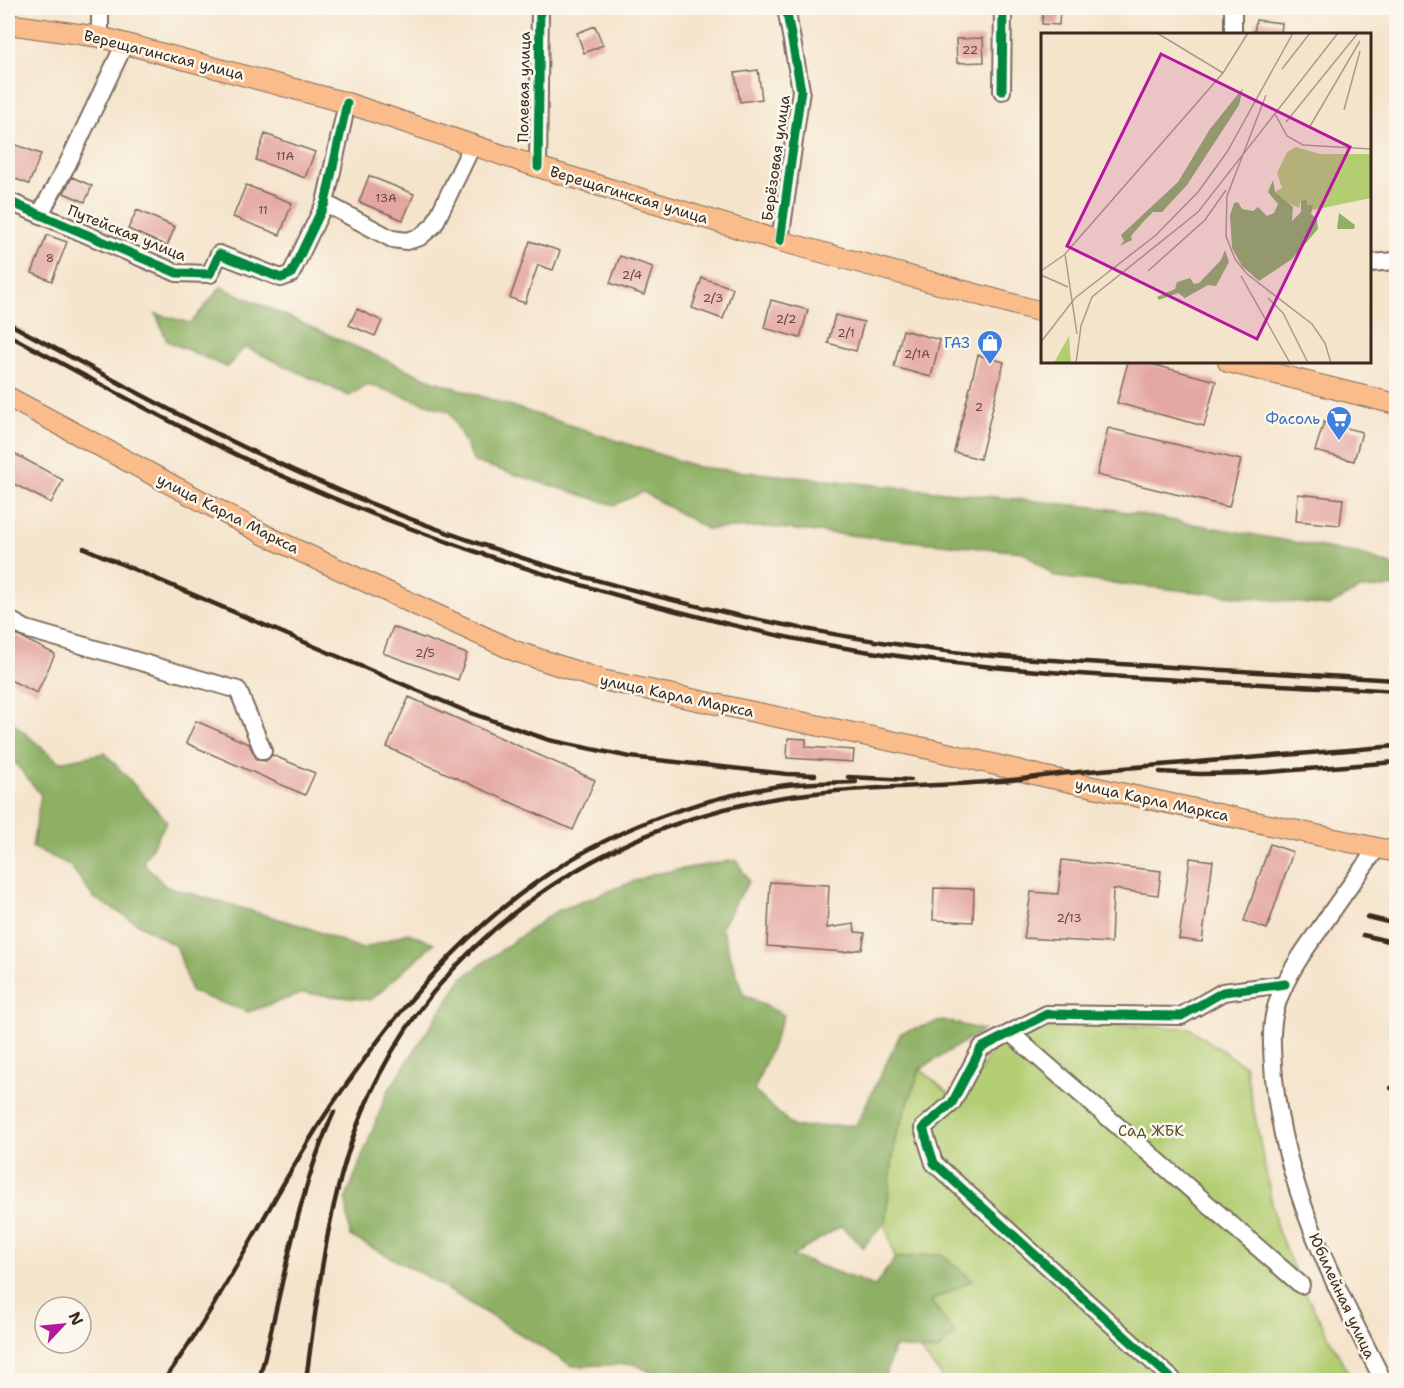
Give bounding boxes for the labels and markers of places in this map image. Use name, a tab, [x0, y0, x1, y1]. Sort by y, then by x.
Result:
shop icon: ГАЗ	[975, 328, 1005, 366]
place label: ГАЗ	[944, 333, 970, 353]
supermarket icon: Фасоль	[1324, 404, 1354, 442]
place label: Фасоль	[1266, 409, 1320, 429]

